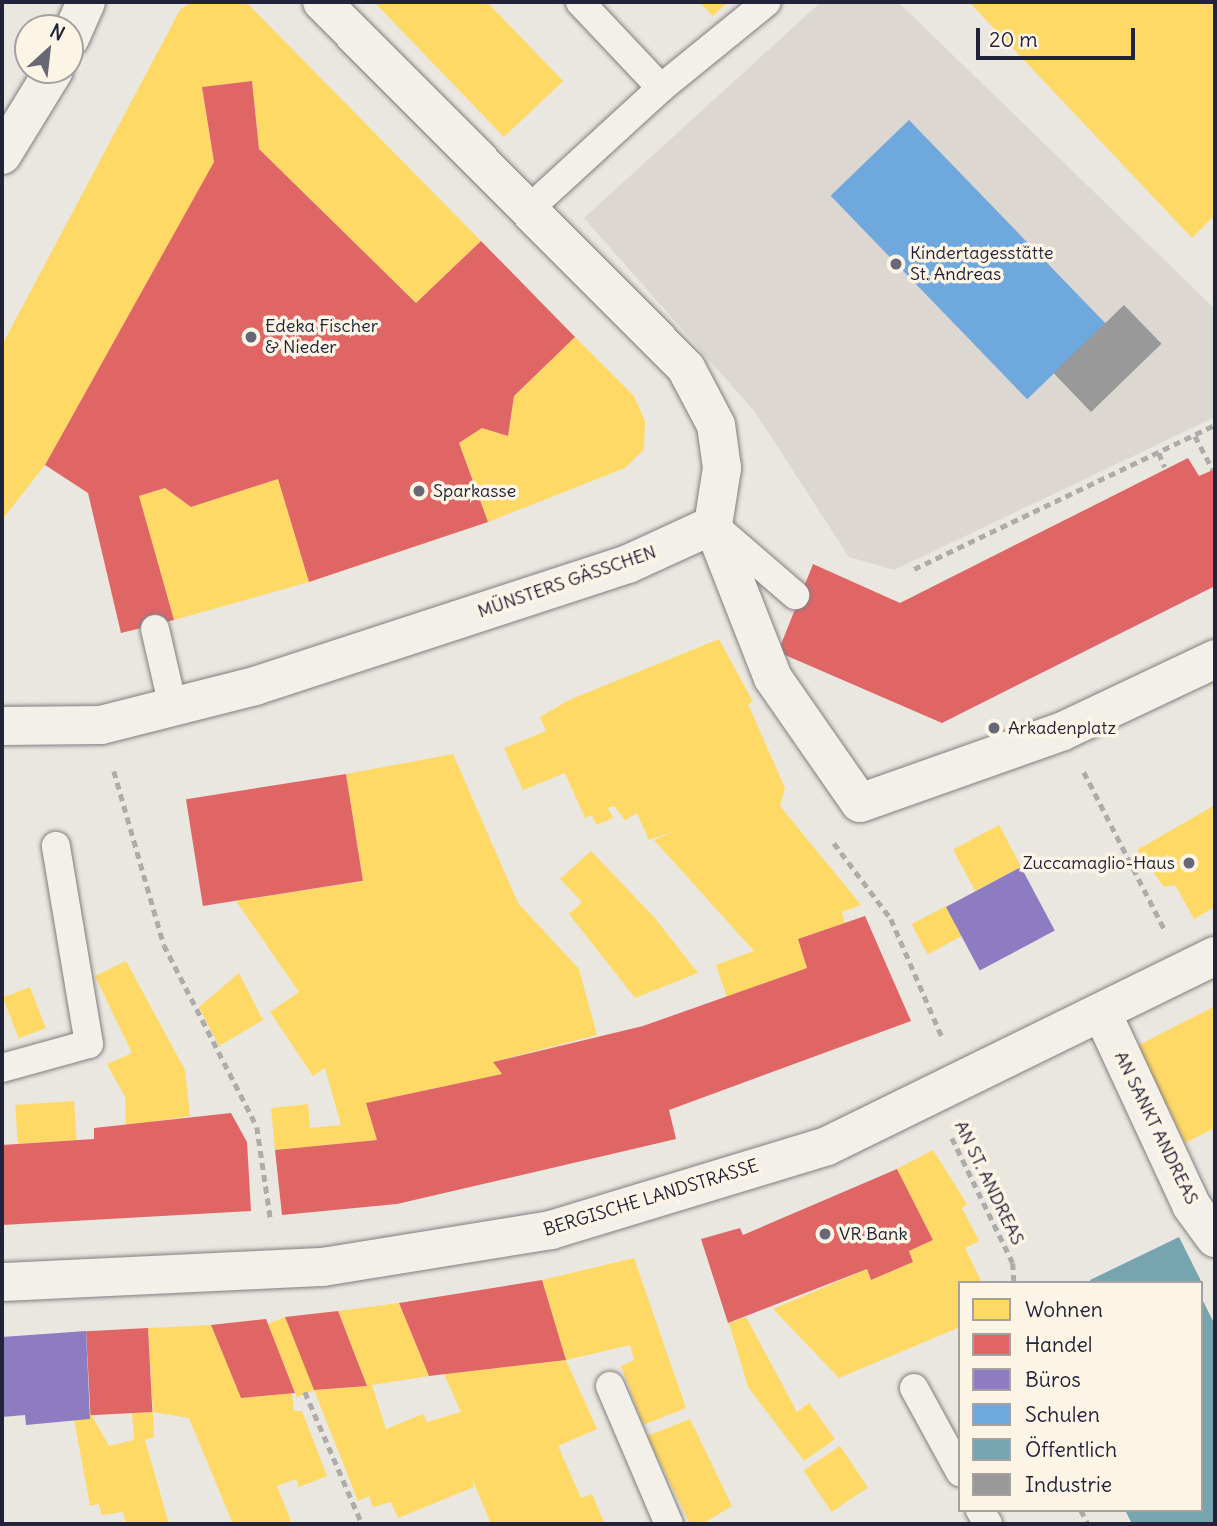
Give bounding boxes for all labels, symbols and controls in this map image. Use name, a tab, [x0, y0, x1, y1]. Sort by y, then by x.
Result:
north arrow	[14, 14, 84, 84]
scale bar	[979, 14, 1138, 58]
text: N	[46, 18, 69, 46]
text: 20 m	[989, 26, 1038, 53]
place label: Kindertagesstätte St. Andreas	[910, 243, 1053, 286]
marker: Kindertagesstätte St. Andreas	[888, 256, 904, 272]
place label: Edeka Fischer & Nieder	[265, 316, 378, 358]
marker: Edeka Fischer & Nieder	[243, 329, 259, 345]
place label: Sparkasse	[433, 480, 516, 502]
marker: Sparkasse	[411, 483, 427, 499]
street label: MÜNSTERS GÄSSCHEN	[475, 541, 659, 623]
place label: Arkadenplatz	[1008, 717, 1116, 739]
marker: Arkadenplatz	[986, 720, 1002, 736]
place label: Zuccamaglio-Haus	[1023, 852, 1175, 874]
marker: Zuccamaglio-Haus	[1181, 855, 1197, 871]
street label: AN SANKT ANDREAS	[1110, 1048, 1202, 1208]
street label: AN ST. ANDREAS	[950, 1117, 1028, 1249]
street label: BERGISCHE LANDSTRASSE	[541, 1155, 761, 1241]
place label: VR Bank	[839, 1223, 908, 1245]
marker: VR Bank	[817, 1226, 833, 1242]
legend	[958, 1281, 1203, 1512]
text: Wohnen	[1025, 1296, 1103, 1323]
text: Handel	[1025, 1331, 1093, 1358]
text: Büros	[1025, 1366, 1081, 1393]
text: Schulen	[1025, 1401, 1100, 1428]
text: Öffentlich	[1025, 1436, 1117, 1463]
text: Industrie	[1025, 1471, 1112, 1498]

